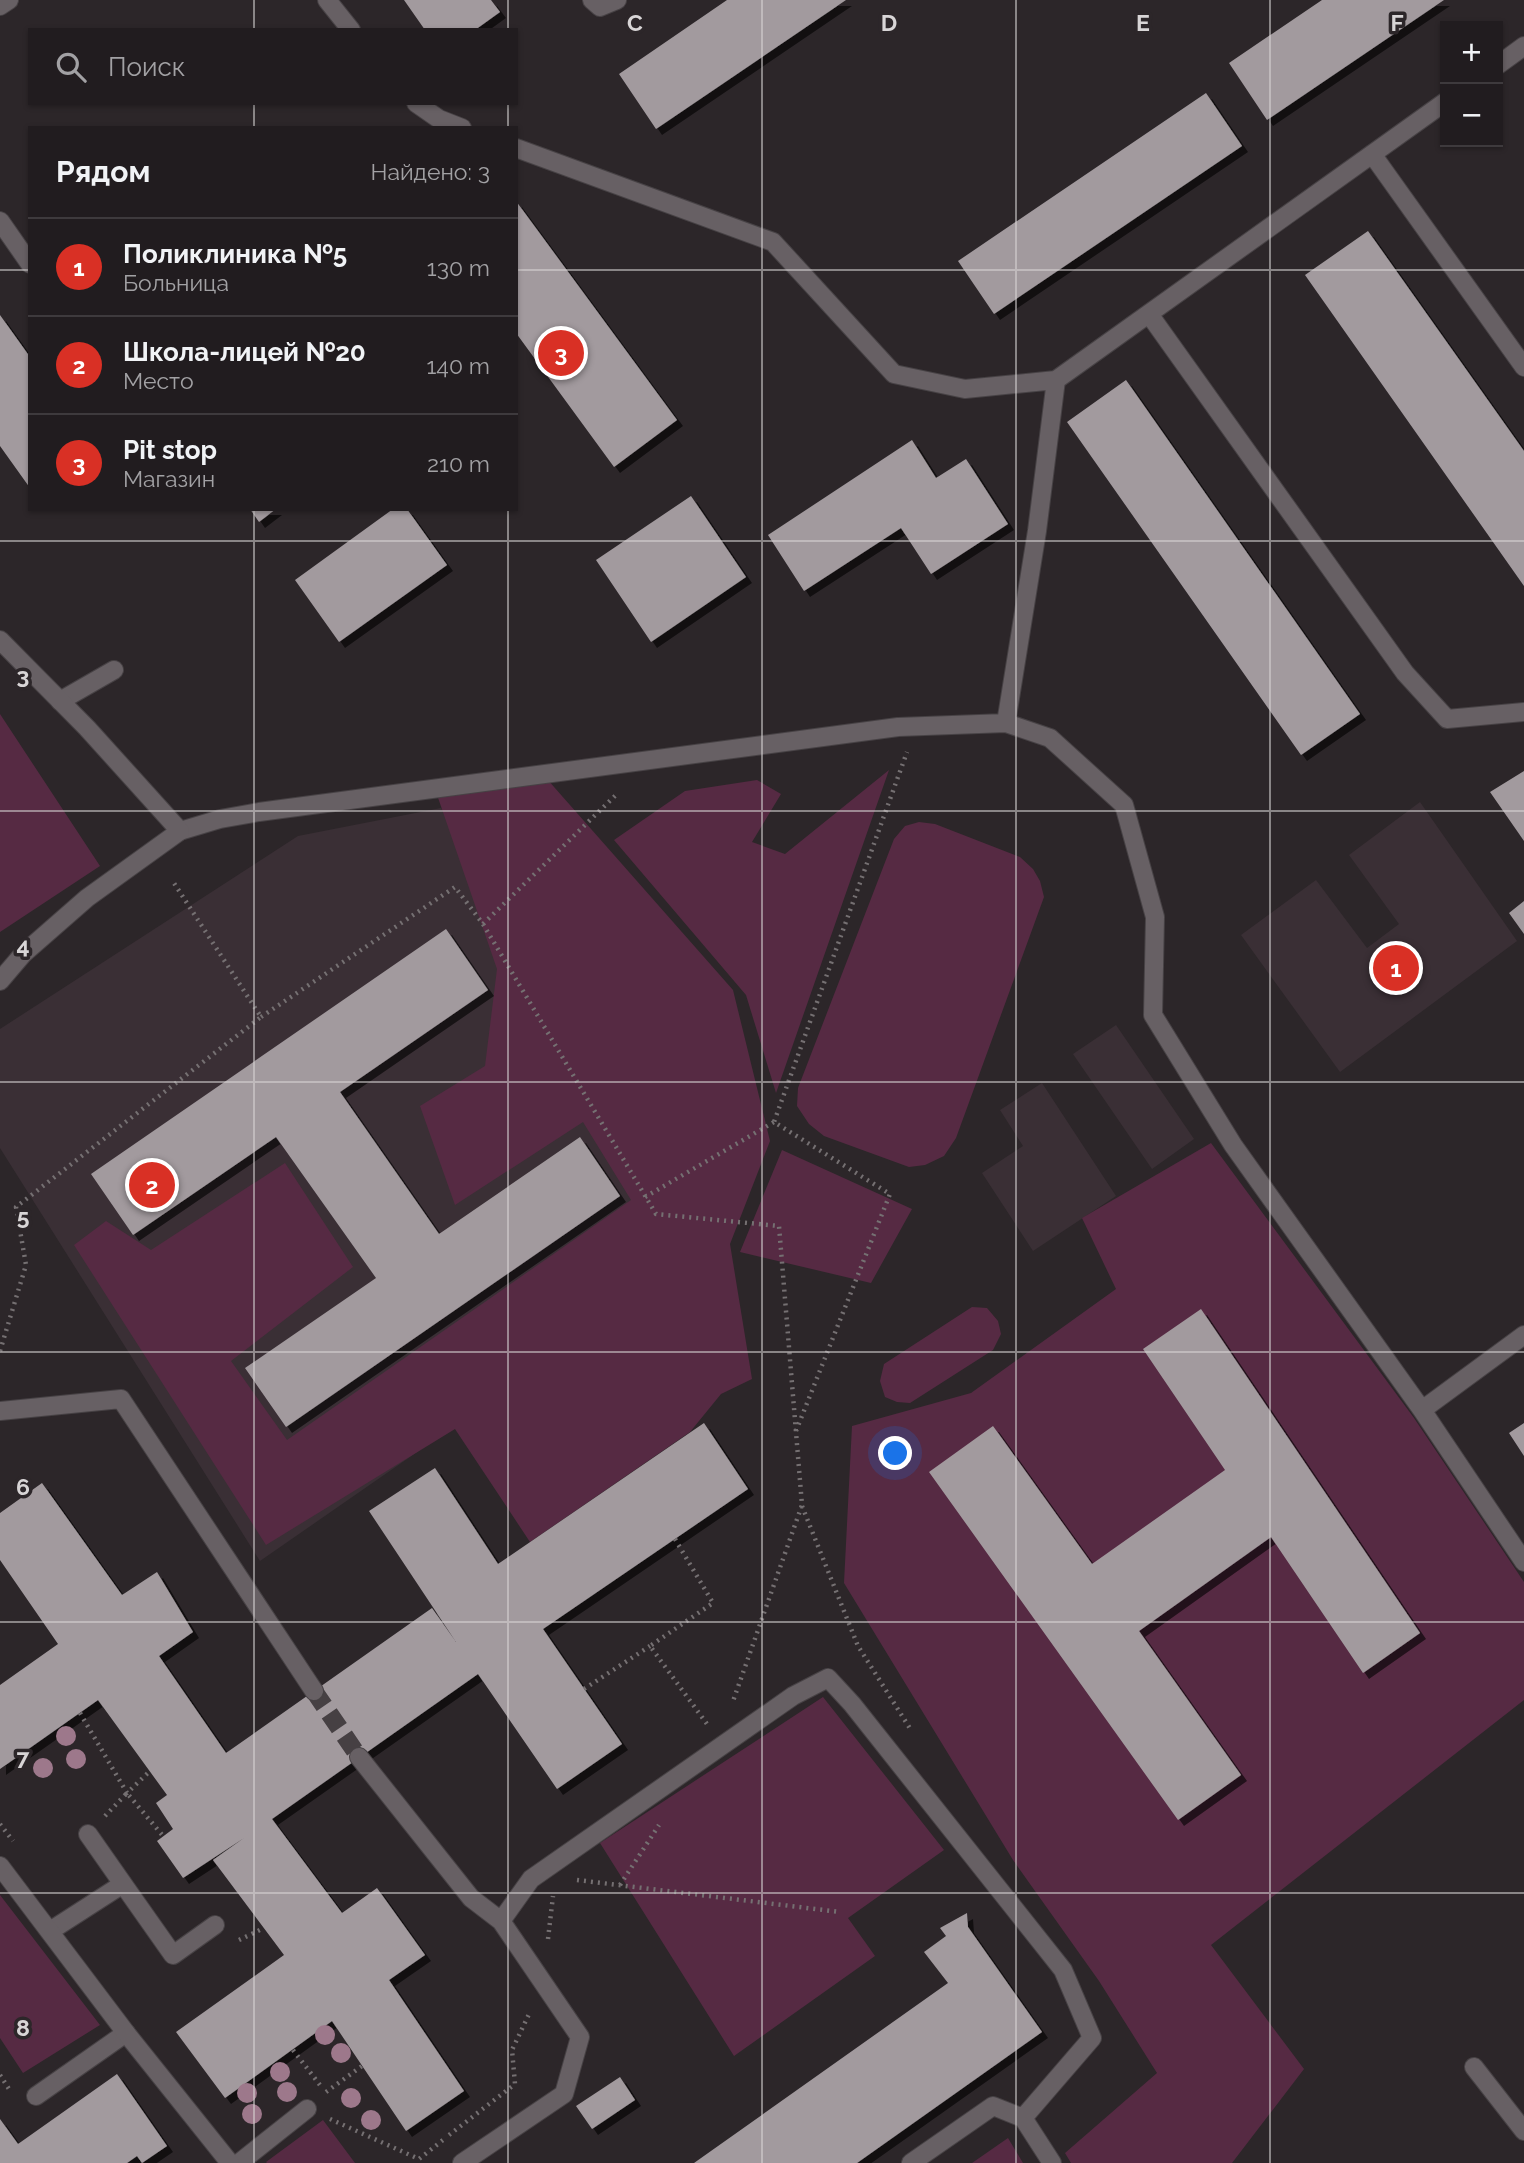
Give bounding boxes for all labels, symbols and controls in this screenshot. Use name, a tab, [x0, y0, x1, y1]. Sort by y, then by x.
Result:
text: C	[627, 9, 643, 36]
text: D	[881, 9, 897, 36]
text: E	[1136, 9, 1150, 36]
text: F	[1390, 9, 1404, 36]
map controls	[1440, 21, 1503, 147]
button: +	[1440, 21, 1503, 84]
search box	[28, 28, 518, 105]
icon: search	[52, 48, 90, 86]
text: Поиск	[108, 52, 185, 82]
button: −	[1440, 84, 1503, 147]
text: Рядом	[56, 154, 150, 189]
text: Найдено: 3	[371, 158, 490, 185]
text: Поликлиника №5	[123, 239, 347, 269]
text: 1	[73, 254, 85, 281]
text: 130 m	[427, 254, 490, 281]
text: Больница	[123, 269, 229, 296]
pin: 3	[538, 327, 584, 379]
text: Школа-лицей №20	[123, 337, 366, 367]
text: 2	[73, 352, 85, 379]
text: 140 m	[427, 352, 490, 379]
text: Место	[123, 367, 194, 394]
text: Pit stop	[123, 435, 217, 465]
text: 3	[73, 450, 85, 477]
text: 210 m	[427, 450, 490, 477]
text: Магазин	[123, 465, 215, 492]
text: 3	[17, 662, 29, 689]
text: 4	[16, 932, 30, 959]
pin: 1	[1373, 942, 1419, 994]
pin: 2	[129, 1159, 175, 1211]
text: 5	[17, 1203, 30, 1230]
your location	[878, 1436, 912, 1470]
text: 6	[16, 1473, 30, 1500]
text: 7	[17, 1743, 30, 1770]
text: 8	[16, 2014, 30, 2041]

